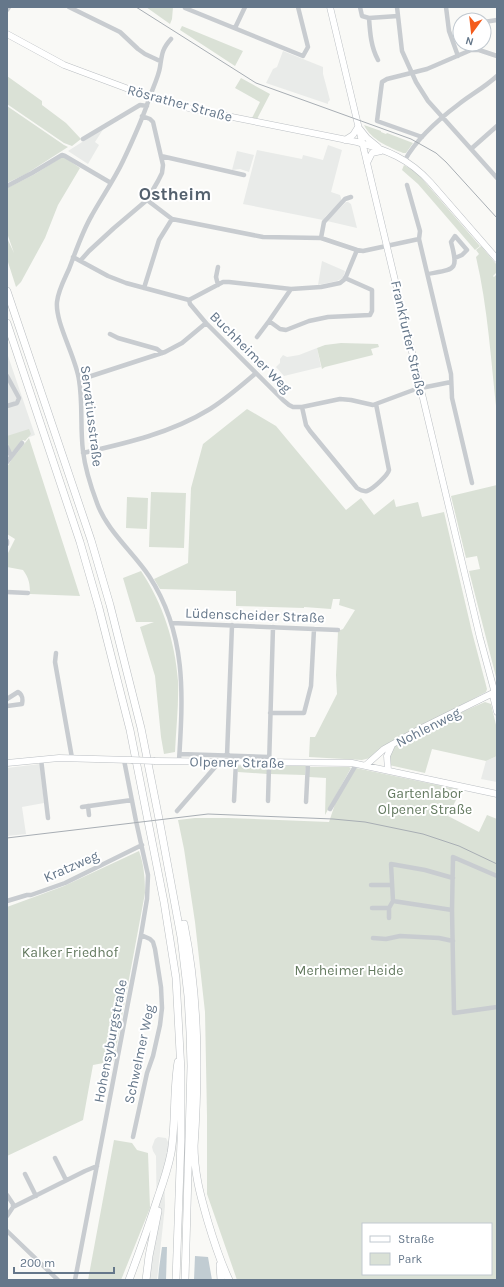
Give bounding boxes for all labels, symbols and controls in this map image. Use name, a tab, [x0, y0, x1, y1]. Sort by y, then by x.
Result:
north arrow	[452, 12, 492, 52]
text: N	[464, 34, 475, 48]
street label: Rösrather Straße	[126, 81, 234, 126]
district label: Ostheim	[139, 183, 211, 205]
street label: Frankfurter Straße	[387, 279, 430, 397]
street label: Buchheimer Weg	[206, 308, 295, 397]
street label: Servatiusstraße	[77, 364, 106, 468]
street label: Lüdenscheider Straße	[185, 605, 325, 626]
street label: Nohlenweg	[393, 704, 464, 751]
street label: Olpener Straße	[190, 753, 284, 772]
park label: Gartenlabor Olpener Straße	[378, 785, 472, 818]
street label: Kratzweg	[41, 847, 101, 886]
park label: Kalker Friedhof	[22, 944, 118, 961]
park label: Merheimer Heide	[295, 962, 403, 979]
street label: Hohensyburgstraße	[90, 978, 131, 1104]
street label: Schwelmer Weg	[121, 1003, 158, 1105]
legend	[362, 1223, 492, 1275]
text: Straße	[398, 1232, 434, 1246]
scale bar	[14, 1249, 114, 1275]
text: Park	[398, 1252, 423, 1266]
text: 200 m	[20, 1256, 55, 1270]

